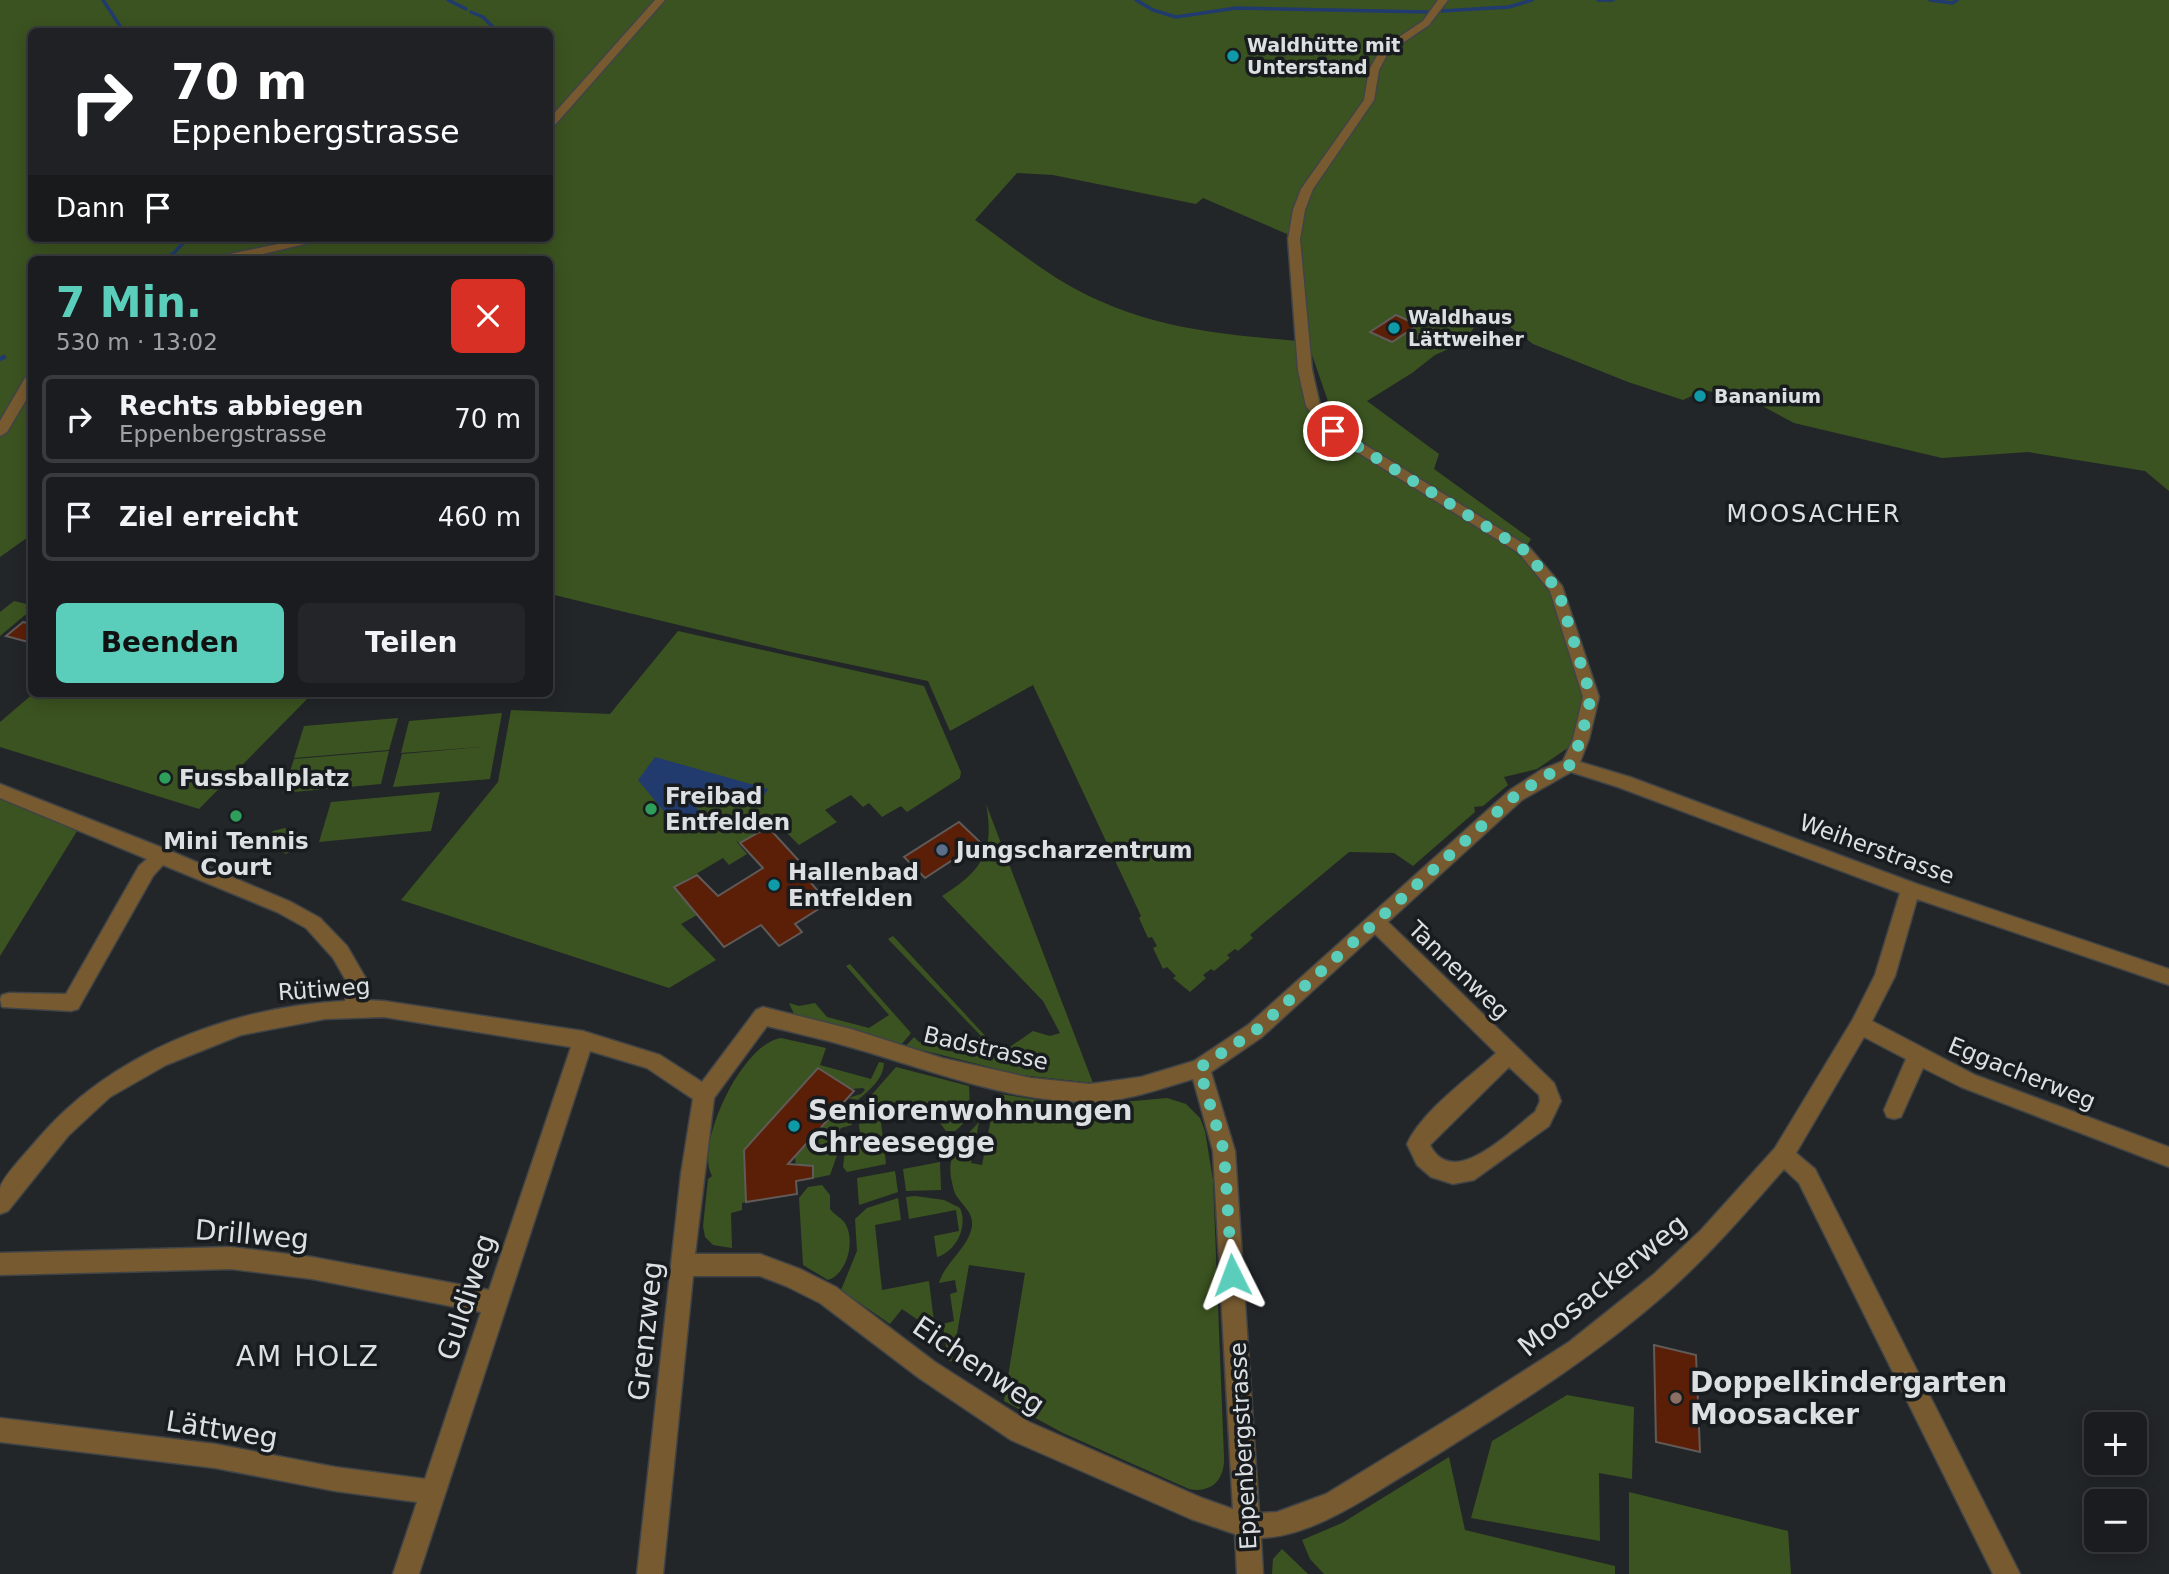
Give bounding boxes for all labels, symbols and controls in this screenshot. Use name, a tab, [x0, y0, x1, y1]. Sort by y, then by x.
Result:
place label: Waldhütte mit Unterstand	[1247, 34, 1400, 78]
marker: Waldhütte mit Unterstand	[1225, 48, 1241, 64]
text: 70 m	[171, 54, 307, 111]
icon: right	[56, 56, 147, 147]
text: Eppenbergstrasse	[171, 113, 460, 151]
icon: arrive	[139, 189, 177, 227]
text: Dann	[56, 193, 125, 223]
text: 7 Min.	[56, 278, 202, 327]
button: close	[451, 279, 525, 353]
place label: Waldhaus Lättweiher	[1408, 306, 1524, 350]
marker: Waldhaus Lättweiher	[1386, 320, 1402, 336]
text: 530 m · 13:02	[56, 329, 218, 355]
place label: Bananium	[1714, 385, 1821, 407]
marker: Bananium	[1692, 388, 1708, 404]
text: Rechts abbiegen	[119, 391, 364, 421]
icon: right	[60, 400, 98, 438]
pin	[1303, 401, 1363, 461]
text: 70 m	[454, 404, 521, 434]
icon: arrive	[1314, 412, 1352, 450]
text: Eppenbergstrasse	[119, 421, 327, 447]
icon: arrive	[60, 498, 98, 536]
district label: MOOSACHER	[1727, 500, 1901, 528]
text: Ziel erreicht	[119, 502, 299, 532]
text: 460 m	[438, 502, 521, 532]
button: Beenden	[56, 603, 284, 683]
button: Teilen	[298, 603, 525, 683]
place label: Fussballplatz	[179, 765, 349, 791]
marker: Fussballplatz	[157, 770, 173, 786]
place label: Freibad Entfelden	[665, 783, 790, 835]
marker: Freibad Entfelden	[643, 801, 659, 817]
marker: Mini Tennis Court	[228, 808, 244, 824]
street label: Weiherstrasse	[1796, 809, 1958, 889]
place label: Mini Tennis Court	[163, 828, 309, 880]
place label: Jungscharzentrum	[954, 837, 1192, 863]
marker: Jungscharzentrum	[934, 842, 950, 858]
place label: Hallenbad Entfelden	[788, 859, 919, 911]
marker: Hallenbad Entfelden	[766, 877, 782, 893]
street label: Tannenweg	[1403, 915, 1515, 1024]
street label: Rütiweg	[277, 973, 371, 1005]
street label: Badstrasse	[921, 1021, 1051, 1075]
street label: Eggacherweg	[1945, 1032, 2099, 1114]
place label: Seniorenwohnungen Chreesegge	[808, 1094, 1132, 1159]
marker: Seniorenwohnungen Chreesegge	[786, 1118, 802, 1134]
street label: Moosackerweg	[1511, 1207, 1693, 1363]
street label: Drillweg	[194, 1213, 310, 1256]
street label: Guldiweg	[431, 1230, 502, 1364]
position arrow	[1195, 1238, 1269, 1312]
street label: Grenzweg	[622, 1260, 669, 1402]
street label: Eichenweg	[907, 1309, 1051, 1421]
district label: AM HOLZ	[236, 1340, 380, 1373]
street label: Eppenbergstrasse	[1225, 1342, 1261, 1550]
place label: Doppelkindergarten Moosacker	[1690, 1366, 2007, 1431]
marker: Doppelkindergarten Moosacker	[1668, 1390, 1684, 1406]
street label: Lättweg	[164, 1404, 280, 1455]
map controls	[2084, 1412, 2147, 1552]
button: +	[2084, 1412, 2147, 1475]
button: −	[2084, 1489, 2147, 1552]

